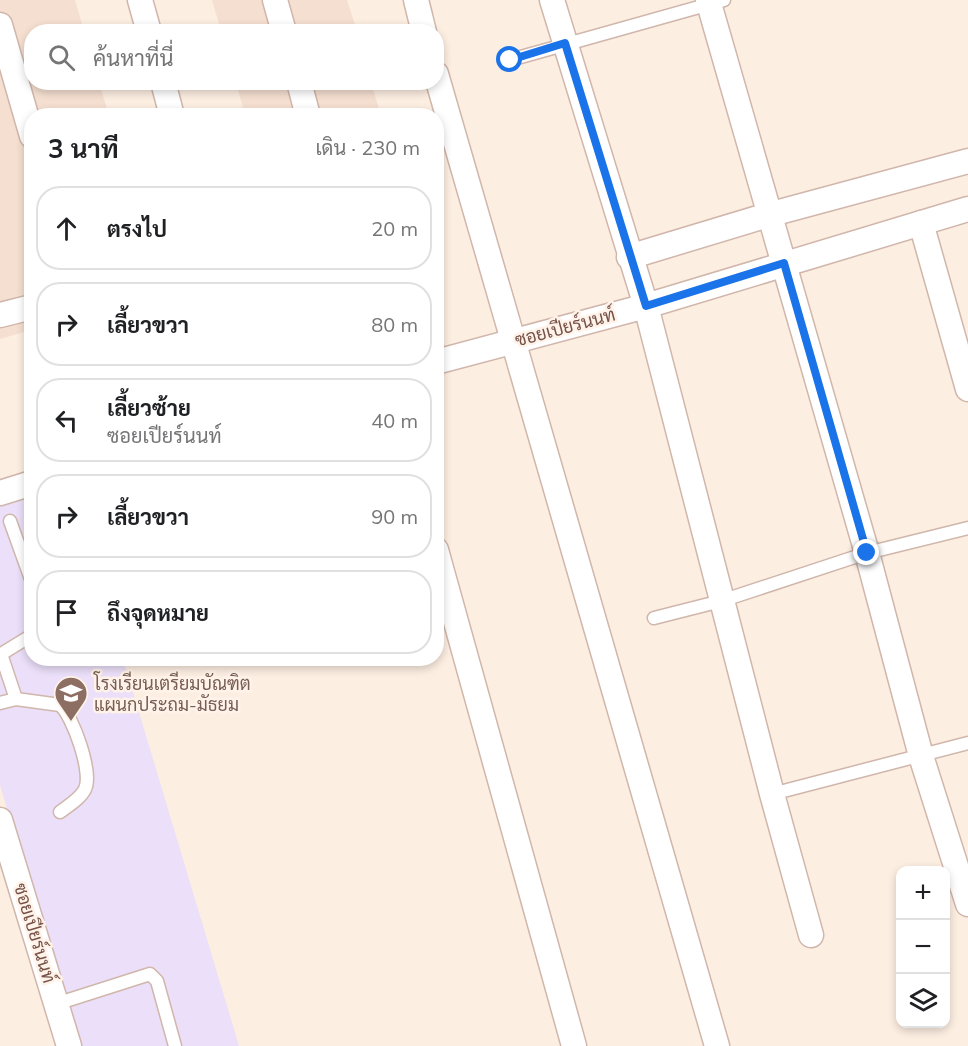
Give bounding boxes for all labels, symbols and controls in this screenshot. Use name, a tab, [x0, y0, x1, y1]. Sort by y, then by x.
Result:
search box	[24, 24, 444, 90]
icon: search	[45, 41, 78, 74]
text: ค้นหาที่นี่	[93, 44, 173, 72]
route start	[496, 46, 522, 72]
text: 3 นาที	[48, 132, 119, 165]
text: เดิน · 230 m	[315, 135, 420, 160]
icon: ahead	[50, 212, 83, 245]
text: ตรงไป	[107, 215, 167, 243]
text: 20 m	[371, 216, 418, 241]
street label: ซอยเปียร์นนท์	[512, 302, 618, 351]
icon: right	[50, 308, 83, 341]
text: เลี้ยวขวา	[107, 311, 189, 339]
text: 80 m	[371, 312, 418, 337]
text: เลี้ยวซ้าย	[107, 394, 191, 422]
icon: left	[50, 404, 83, 437]
text: 40 m	[371, 408, 418, 433]
text: ซอยเปียร์นนท์	[107, 423, 222, 448]
icon: right	[50, 500, 83, 533]
text: เลี้ยวขวา	[107, 503, 189, 531]
text: 90 m	[371, 504, 418, 529]
route end	[853, 539, 879, 565]
icon: arrive	[50, 596, 83, 629]
text: ถึงจุดหมาย	[107, 599, 209, 627]
place label: โรงเรียนเตรียมบัณฑิต แผนกประถม-มัธยม	[93, 671, 251, 716]
school or university icon: โรงเรียนเตรียมบัณฑิต แผนกประถม-มัธยม	[53, 675, 89, 722]
map controls	[896, 866, 950, 1028]
button: +	[896, 866, 950, 920]
street label: ซอยเปียร์นนท์	[9, 880, 62, 986]
button: −	[896, 920, 950, 974]
button: layers	[896, 974, 950, 1028]

